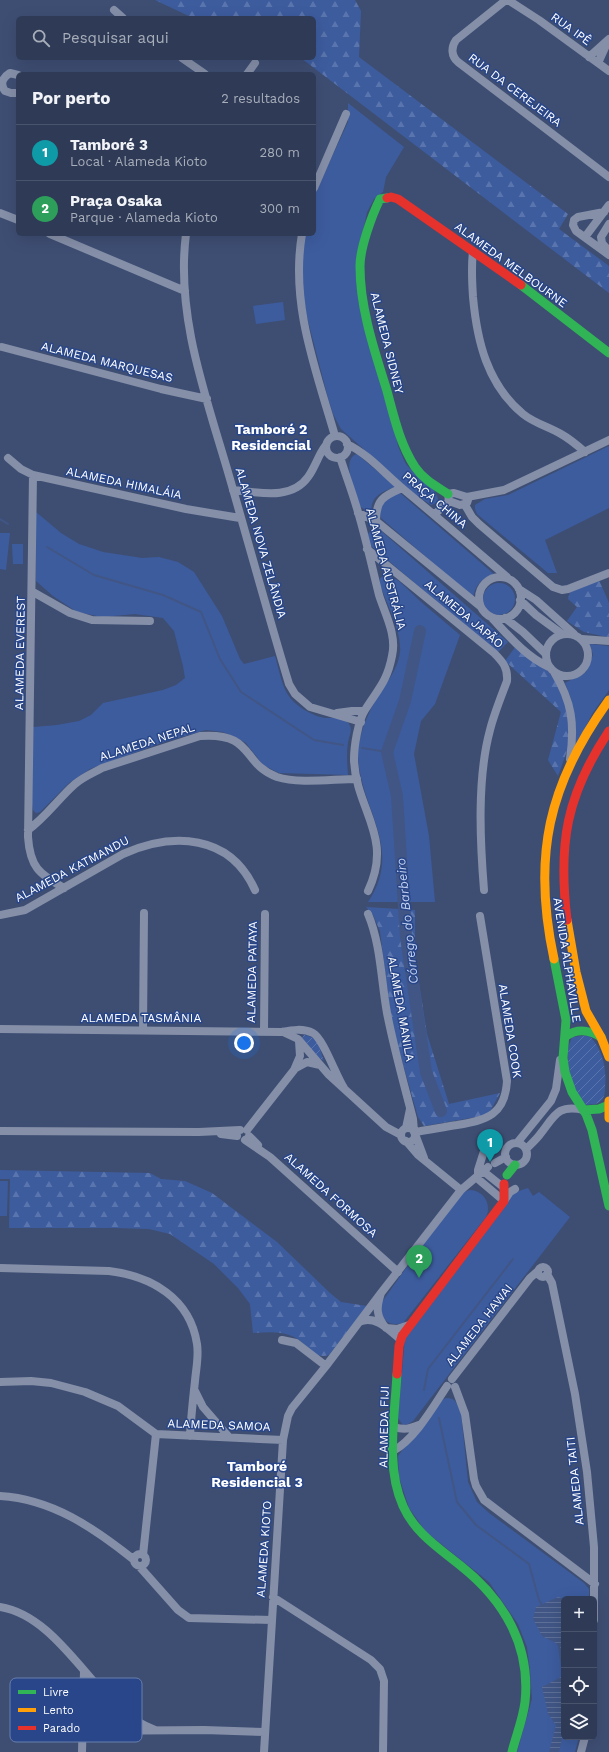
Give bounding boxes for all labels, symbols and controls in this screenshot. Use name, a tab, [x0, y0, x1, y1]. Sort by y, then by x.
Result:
street label: RUA IPÊ	[548, 10, 594, 48]
search box	[16, 16, 316, 60]
icon: search	[30, 27, 52, 49]
text: Pesquisar aqui	[62, 29, 169, 47]
street label: RUA DA CEREJEIRA	[466, 50, 564, 130]
text: Por perto	[32, 88, 110, 108]
text: 2 resultados	[221, 91, 300, 106]
text: Tamboré 3	[70, 136, 148, 154]
text: 1	[42, 145, 48, 160]
text: 280 m	[260, 145, 300, 160]
text: Local · Alameda Kioto	[70, 154, 207, 169]
text: Praça Osaka	[70, 192, 162, 210]
text: 2	[41, 201, 49, 216]
text: 300 m	[259, 201, 300, 216]
text: Parque · Alameda Kioto	[70, 210, 218, 225]
street label: ALAMEDA MELBOURNE	[452, 219, 570, 311]
street label: ALAMEDA SIDNEY	[368, 291, 406, 395]
street label: ALAMEDA MARQUESAS	[40, 339, 174, 385]
district label: Tamboré 2 Residencial	[231, 421, 311, 453]
street label: ALAMEDA HIMALÁIA	[65, 464, 183, 502]
street label: ALAMEDA NOVA ZELÂNDIA	[233, 466, 289, 620]
street label: PRAÇA CHINA	[400, 469, 470, 531]
street label: ALAMEDA AUSTRÁLIA	[363, 507, 409, 632]
street label: ALAMEDA JAPÃO	[422, 577, 506, 651]
street label: ALAMEDA EVEREST	[12, 596, 28, 710]
street label: ALAMEDA NEPAL	[98, 720, 196, 764]
street label: ALAMEDA KATMANDU	[13, 833, 131, 905]
water label: Córrego do Barbeiro	[393, 857, 421, 985]
street label: AVENIDA ALPHAVILLE	[550, 897, 584, 1024]
street label: ALAMEDA PATAYA	[244, 921, 260, 1023]
street label: ALAMEDA MANILA	[385, 955, 417, 1063]
street label: ALAMEDA COOK	[496, 983, 524, 1079]
street label: ALAMEDA TASMÂNIA	[81, 1011, 201, 1025]
your location	[234, 1033, 254, 1053]
pin: 1	[477, 1129, 503, 1162]
street label: ALAMEDA FORMOSA	[282, 1150, 380, 1240]
pin: 2	[406, 1245, 432, 1278]
street label: ALAMEDA HAWAI	[443, 1281, 515, 1369]
street label: ALAMEDA FIJI	[376, 1386, 392, 1468]
street label: ALAMEDA SAMOA	[167, 1416, 271, 1434]
street label: ALAMEDA TAITI	[563, 1436, 587, 1526]
district label: Tamboré Residencial 3	[211, 1458, 303, 1490]
street label: ALAMEDA KIOTO	[254, 1500, 274, 1598]
map controls	[561, 1596, 597, 1740]
button: +	[561, 1596, 597, 1632]
button: −	[561, 1632, 597, 1668]
button: locate	[561, 1668, 597, 1704]
legend	[10, 1678, 142, 1742]
text: Livre	[43, 1686, 69, 1699]
text: Lento	[43, 1704, 74, 1717]
button: layers	[561, 1704, 597, 1740]
text: Parado	[43, 1722, 80, 1735]

